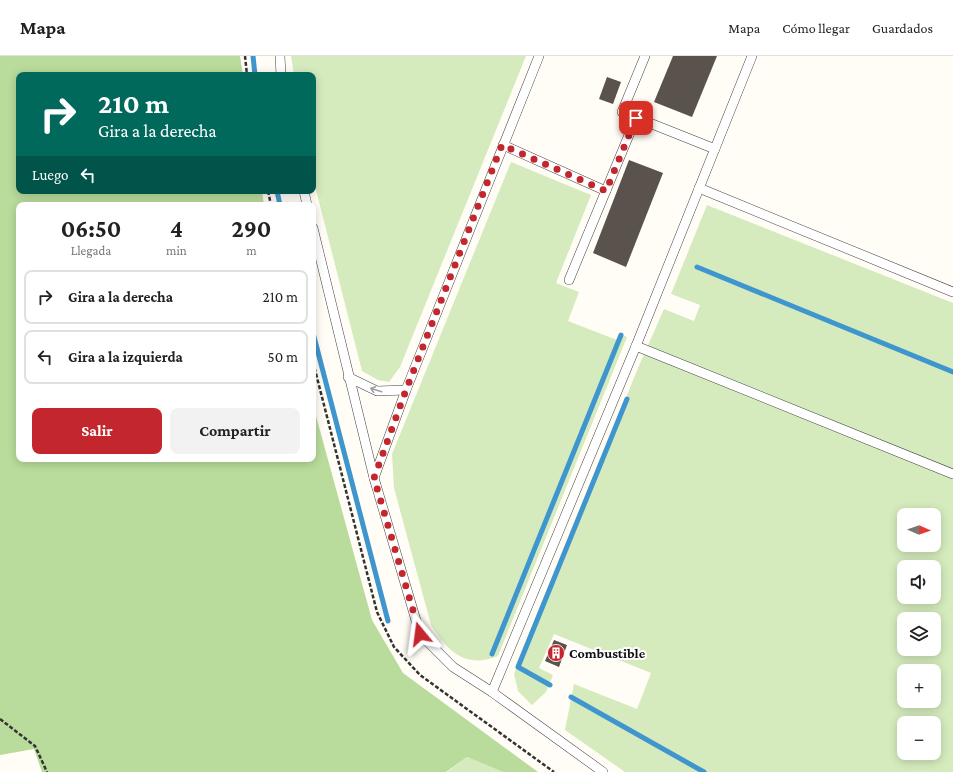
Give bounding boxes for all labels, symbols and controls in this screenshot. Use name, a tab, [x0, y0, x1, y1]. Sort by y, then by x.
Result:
text: Mapa	[20, 17, 66, 38]
text: Mapa	[728, 20, 760, 36]
text: Cómo llegar	[782, 20, 850, 36]
text: Guardados	[872, 20, 933, 36]
icon: right	[32, 88, 84, 140]
text: 210 m	[98, 88, 169, 119]
pin	[619, 101, 653, 135]
icon: arrive	[625, 107, 647, 129]
text: Gira a la derecha	[98, 121, 217, 141]
icon: left	[77, 164, 99, 186]
text: Luego	[32, 167, 69, 183]
text: 06:50	[61, 215, 121, 242]
text: 4	[170, 215, 183, 242]
text: 290	[232, 215, 271, 242]
text: Llegada	[71, 243, 111, 258]
text: min	[166, 243, 187, 258]
text: m	[246, 243, 257, 258]
icon: right	[34, 286, 56, 308]
text: Gira a la derecha	[68, 289, 173, 305]
text: 210 m	[263, 289, 298, 305]
icon: left	[34, 346, 56, 368]
text: Gira a la izquierda	[68, 349, 183, 365]
text: 50 m	[268, 349, 298, 365]
one-way arrow	[369, 386, 382, 393]
button: Salir	[32, 408, 162, 454]
button: Compartir	[170, 408, 300, 454]
north arrow	[897, 508, 941, 552]
map controls	[897, 508, 941, 760]
button: sound	[897, 560, 941, 604]
button: layers	[897, 612, 941, 656]
position arrow	[399, 613, 441, 655]
building icon: Combustible	[546, 643, 566, 663]
place label: Combustible	[569, 645, 646, 661]
button: +	[897, 664, 941, 708]
button: −	[897, 716, 941, 760]

